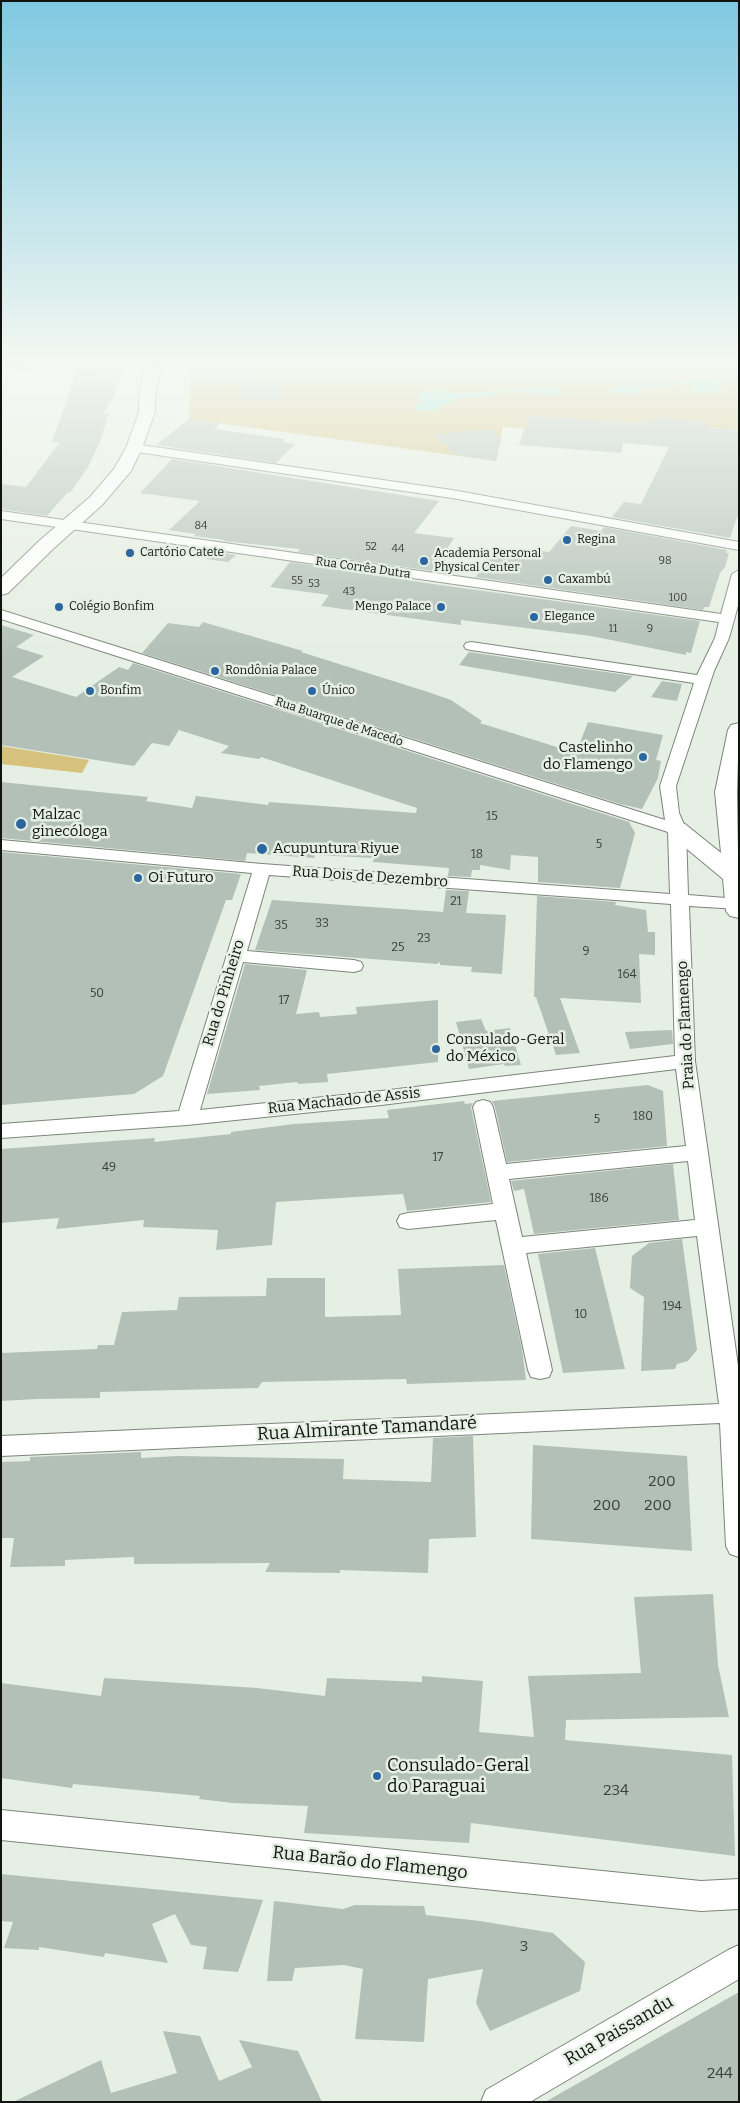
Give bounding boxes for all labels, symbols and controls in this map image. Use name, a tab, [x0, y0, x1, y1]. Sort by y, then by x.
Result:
house number: 84	[194, 519, 208, 533]
place label: Regina	[577, 533, 615, 547]
marker: Regina	[561, 534, 573, 546]
house number: 52	[365, 540, 377, 554]
house number: 44	[392, 542, 404, 556]
place label: Cartório Catete	[140, 546, 224, 560]
marker: Cartório Catete	[124, 547, 136, 559]
place label: Academia Personal Physical Center	[434, 547, 541, 575]
street label: Rua Corrêa Dutra	[315, 554, 411, 582]
house number: 98	[658, 554, 672, 568]
marker: Academia Personal Physical Center	[418, 555, 430, 567]
place label: Caxambú	[558, 573, 611, 587]
house number: 55	[291, 574, 303, 588]
marker: Caxambú	[542, 574, 554, 586]
house number: 53	[308, 577, 320, 591]
house number: 43	[343, 585, 355, 599]
house number: 100	[669, 591, 687, 605]
place label: Colégio Bonfim	[69, 600, 154, 614]
place label: Mengo Palace	[355, 600, 431, 614]
marker: Colégio Bonfim	[53, 601, 65, 613]
marker: Mengo Palace	[435, 601, 447, 613]
place label: Elegance	[544, 610, 595, 624]
marker: Elegance	[528, 611, 540, 623]
house number: 11	[609, 622, 617, 636]
house number: 9	[647, 622, 653, 636]
place label: Rondônia Palace	[225, 664, 317, 678]
marker: Rondônia Palace	[209, 665, 221, 677]
place label: Bonfim	[100, 684, 141, 698]
place label: Único	[322, 684, 355, 698]
marker: Bonfim	[84, 685, 96, 697]
marker: Único	[306, 685, 318, 697]
street label: Rua Buarque de Macedo	[273, 695, 405, 749]
place label: Castelinho do Flamengo	[543, 739, 633, 774]
marker: Castelinho do Flamengo	[637, 751, 649, 763]
place label: Malzac ginecóloga	[32, 806, 108, 841]
house number: 15	[486, 810, 498, 824]
marker: Malzac ginecóloga	[14, 817, 28, 831]
house number: 5	[596, 838, 602, 852]
place label: Acupuntura Riyue	[273, 840, 399, 858]
marker: Acupuntura Riyue	[255, 842, 269, 856]
house number: 18	[471, 848, 483, 862]
street label: Rua Dois de Dezembro	[291, 863, 449, 891]
place label: Oi Futuro	[148, 869, 214, 887]
marker: Oi Futuro	[132, 872, 144, 884]
house number: 21	[450, 895, 462, 909]
house number: 33	[315, 917, 329, 931]
house number: 35	[274, 919, 288, 933]
house number: 23	[417, 932, 431, 946]
street label: Rua do Pinheiro	[199, 938, 249, 1048]
house number: 25	[392, 941, 404, 955]
house number: 9	[582, 945, 590, 959]
street label: Praia do Flamengo	[674, 960, 698, 1090]
house number: 164	[618, 968, 636, 982]
house number: 50	[90, 987, 104, 1001]
house number: 17	[279, 994, 289, 1008]
place label: Consulado-Geral do México	[446, 1031, 564, 1066]
marker: Consulado-Geral do México	[430, 1043, 442, 1055]
street label: Rua Machado de Assis	[267, 1084, 421, 1118]
house number: 180	[633, 1110, 653, 1124]
house number: 5	[594, 1113, 600, 1127]
house number: 17	[433, 1151, 443, 1165]
house number: 49	[102, 1161, 116, 1175]
house number: 186	[589, 1192, 609, 1206]
house number: 194	[663, 1300, 681, 1314]
house number: 10	[575, 1308, 587, 1322]
street label: Rua Almirante Tamandaré	[256, 1412, 478, 1446]
house number: 200	[648, 1473, 676, 1491]
house number: 200	[593, 1497, 621, 1515]
house number: 200	[644, 1497, 672, 1515]
place label: Consulado-Geral do Paraguai	[387, 1755, 529, 1798]
marker: Consulado-Geral do Paraguai	[371, 1770, 383, 1782]
house number: 234	[603, 1782, 629, 1800]
street label: Rua Barão do Flamengo	[271, 1842, 469, 1884]
house number: 3	[520, 1938, 528, 1956]
street label: Rua Paissandu	[561, 1991, 677, 2071]
house number: 244	[707, 2065, 733, 2083]

